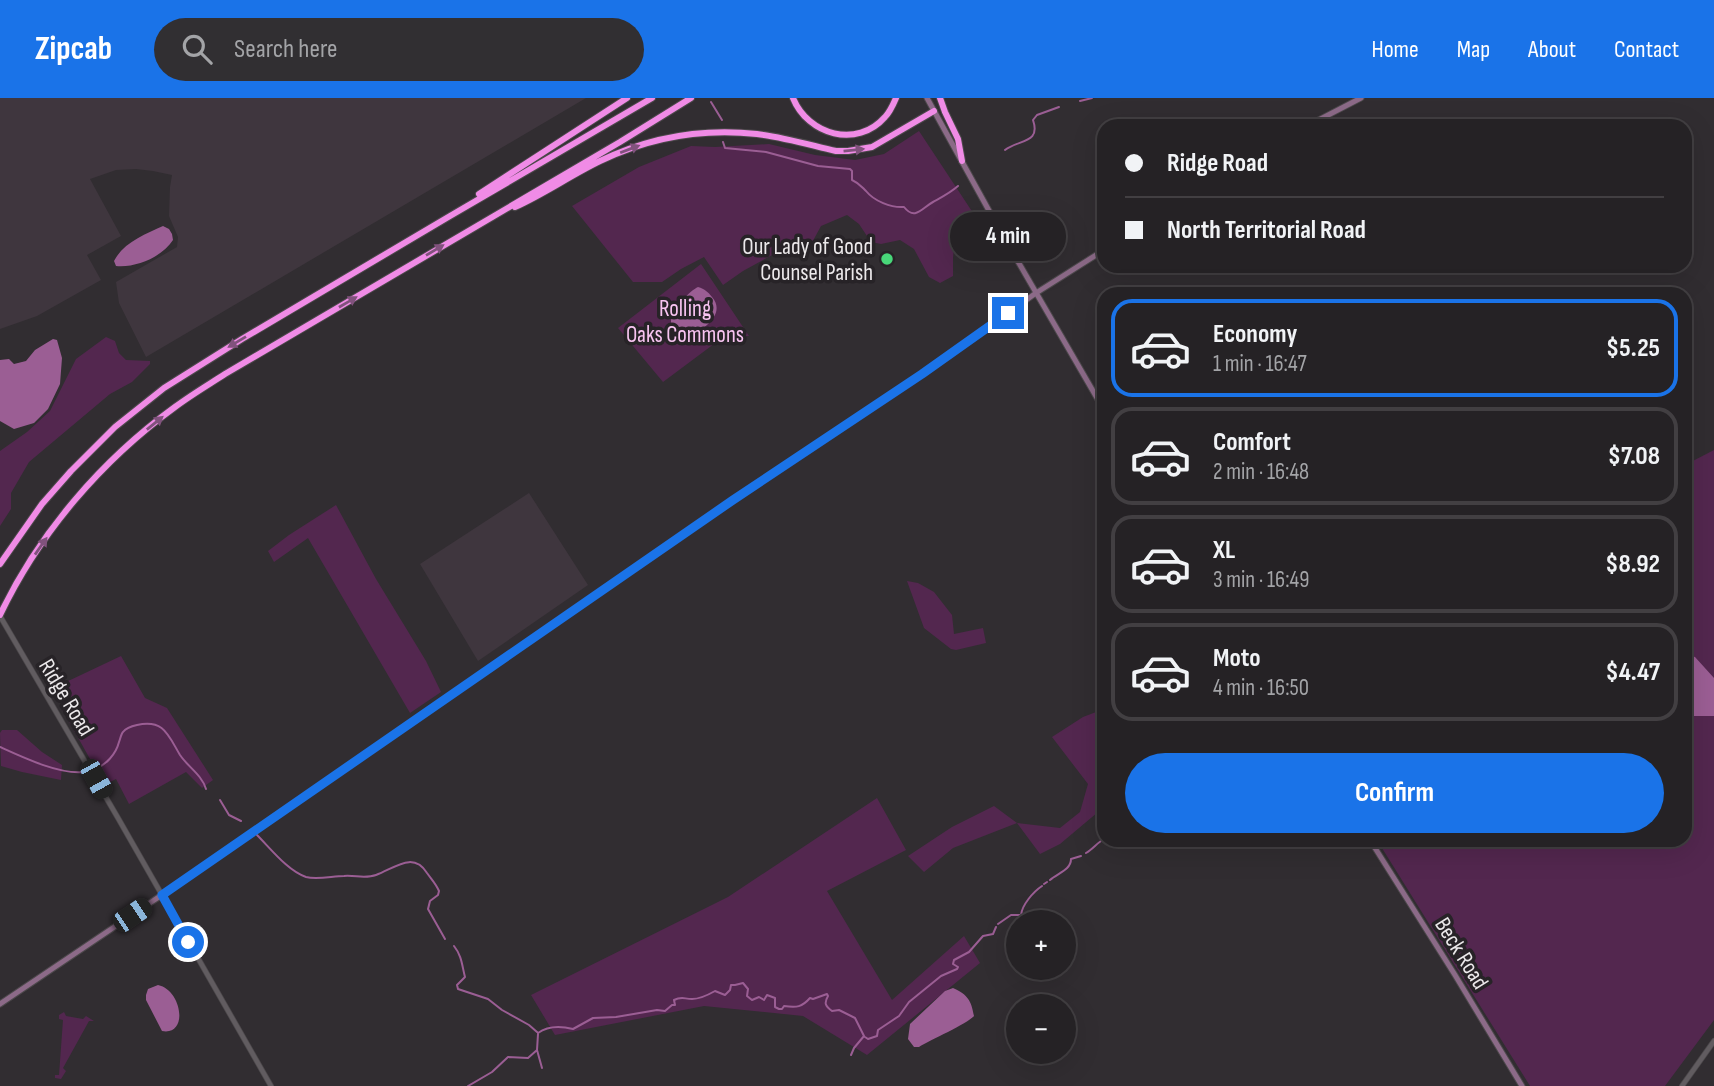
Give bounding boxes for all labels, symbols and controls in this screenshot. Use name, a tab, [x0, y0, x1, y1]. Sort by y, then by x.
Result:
search box	[154, 18, 644, 81]
text: Zipcab	[35, 29, 112, 69]
icon: search	[178, 30, 216, 68]
text: Search here	[234, 34, 337, 65]
text: Home	[1371, 35, 1419, 64]
text: Map	[1457, 35, 1490, 64]
text: About	[1528, 35, 1576, 64]
text: Contact	[1614, 35, 1679, 64]
one-way arrow	[620, 143, 641, 154]
one-way arrow	[843, 144, 865, 155]
text: Ridge Road	[1167, 148, 1268, 179]
callout: 4 min	[950, 212, 1066, 260]
text: North Territorial Road	[1167, 215, 1366, 246]
text: 4 min	[986, 222, 1030, 250]
place label: Our Lady of Good Counsel Parish	[742, 233, 873, 287]
one-way arrow	[425, 244, 444, 256]
marker: Our Lady of Good Counsel Parish	[879, 251, 895, 267]
park label: Rolling Oaks Commons	[626, 295, 744, 349]
one-way arrow	[338, 296, 357, 308]
route end	[992, 297, 1024, 329]
icon: car	[1129, 317, 1192, 380]
text: Economy	[1213, 319, 1297, 350]
text: $5.25	[1606, 333, 1660, 364]
one-way arrow	[227, 336, 246, 349]
text: 1 min · 16:47	[1213, 350, 1307, 378]
one-way arrow	[146, 415, 164, 430]
icon: car	[1129, 425, 1192, 488]
text: Comfort	[1213, 427, 1291, 458]
text: $7.08	[1608, 441, 1660, 472]
text: 2 min · 16:48	[1213, 458, 1309, 486]
icon: car	[1129, 533, 1192, 596]
text: XL	[1213, 535, 1235, 566]
one-way arrow	[34, 537, 48, 555]
text: $8.92	[1605, 549, 1660, 580]
text: 3 min · 16:49	[1213, 566, 1309, 594]
icon: car	[1129, 641, 1192, 704]
text: Moto	[1213, 643, 1261, 674]
street label: Ridge Road	[32, 654, 100, 741]
text: $4.47	[1605, 657, 1660, 688]
text: 4 min · 16:50	[1213, 674, 1309, 702]
button: Confirm	[1125, 753, 1664, 833]
car	[77, 756, 116, 802]
car	[109, 895, 156, 935]
map controls	[1006, 910, 1076, 1064]
button: +	[1006, 910, 1076, 980]
street label: Beck Road	[1428, 912, 1494, 995]
route start	[172, 926, 204, 958]
button: −	[1006, 994, 1076, 1064]

